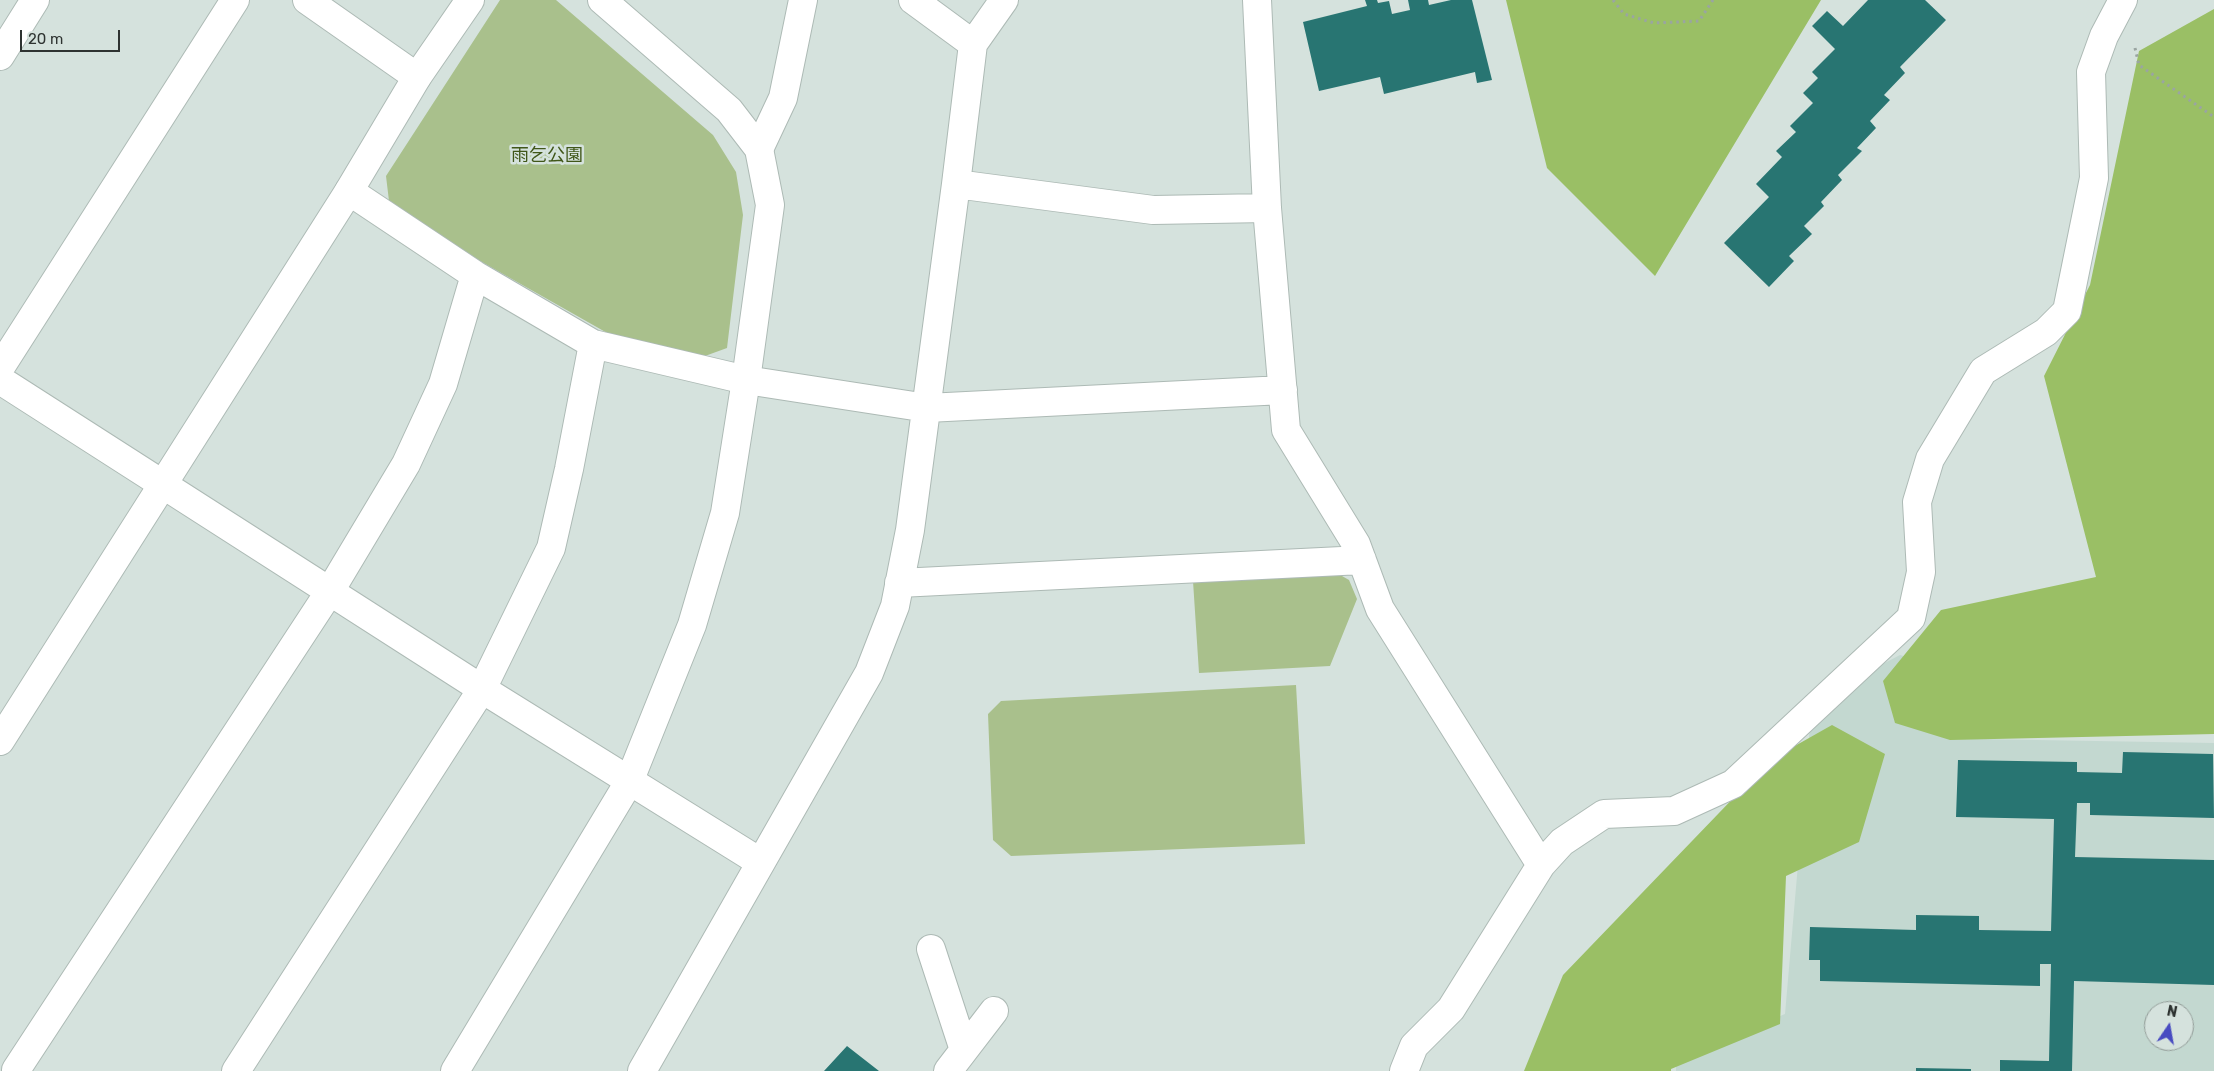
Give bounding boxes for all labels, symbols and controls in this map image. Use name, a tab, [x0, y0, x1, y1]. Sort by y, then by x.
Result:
scale bar	[22, 20, 122, 52]
text: 20 m	[28, 30, 63, 48]
park label: 雨乞公園	[511, 145, 583, 167]
north arrow	[2144, 1001, 2194, 1051]
text: N	[2165, 1002, 2179, 1021]

